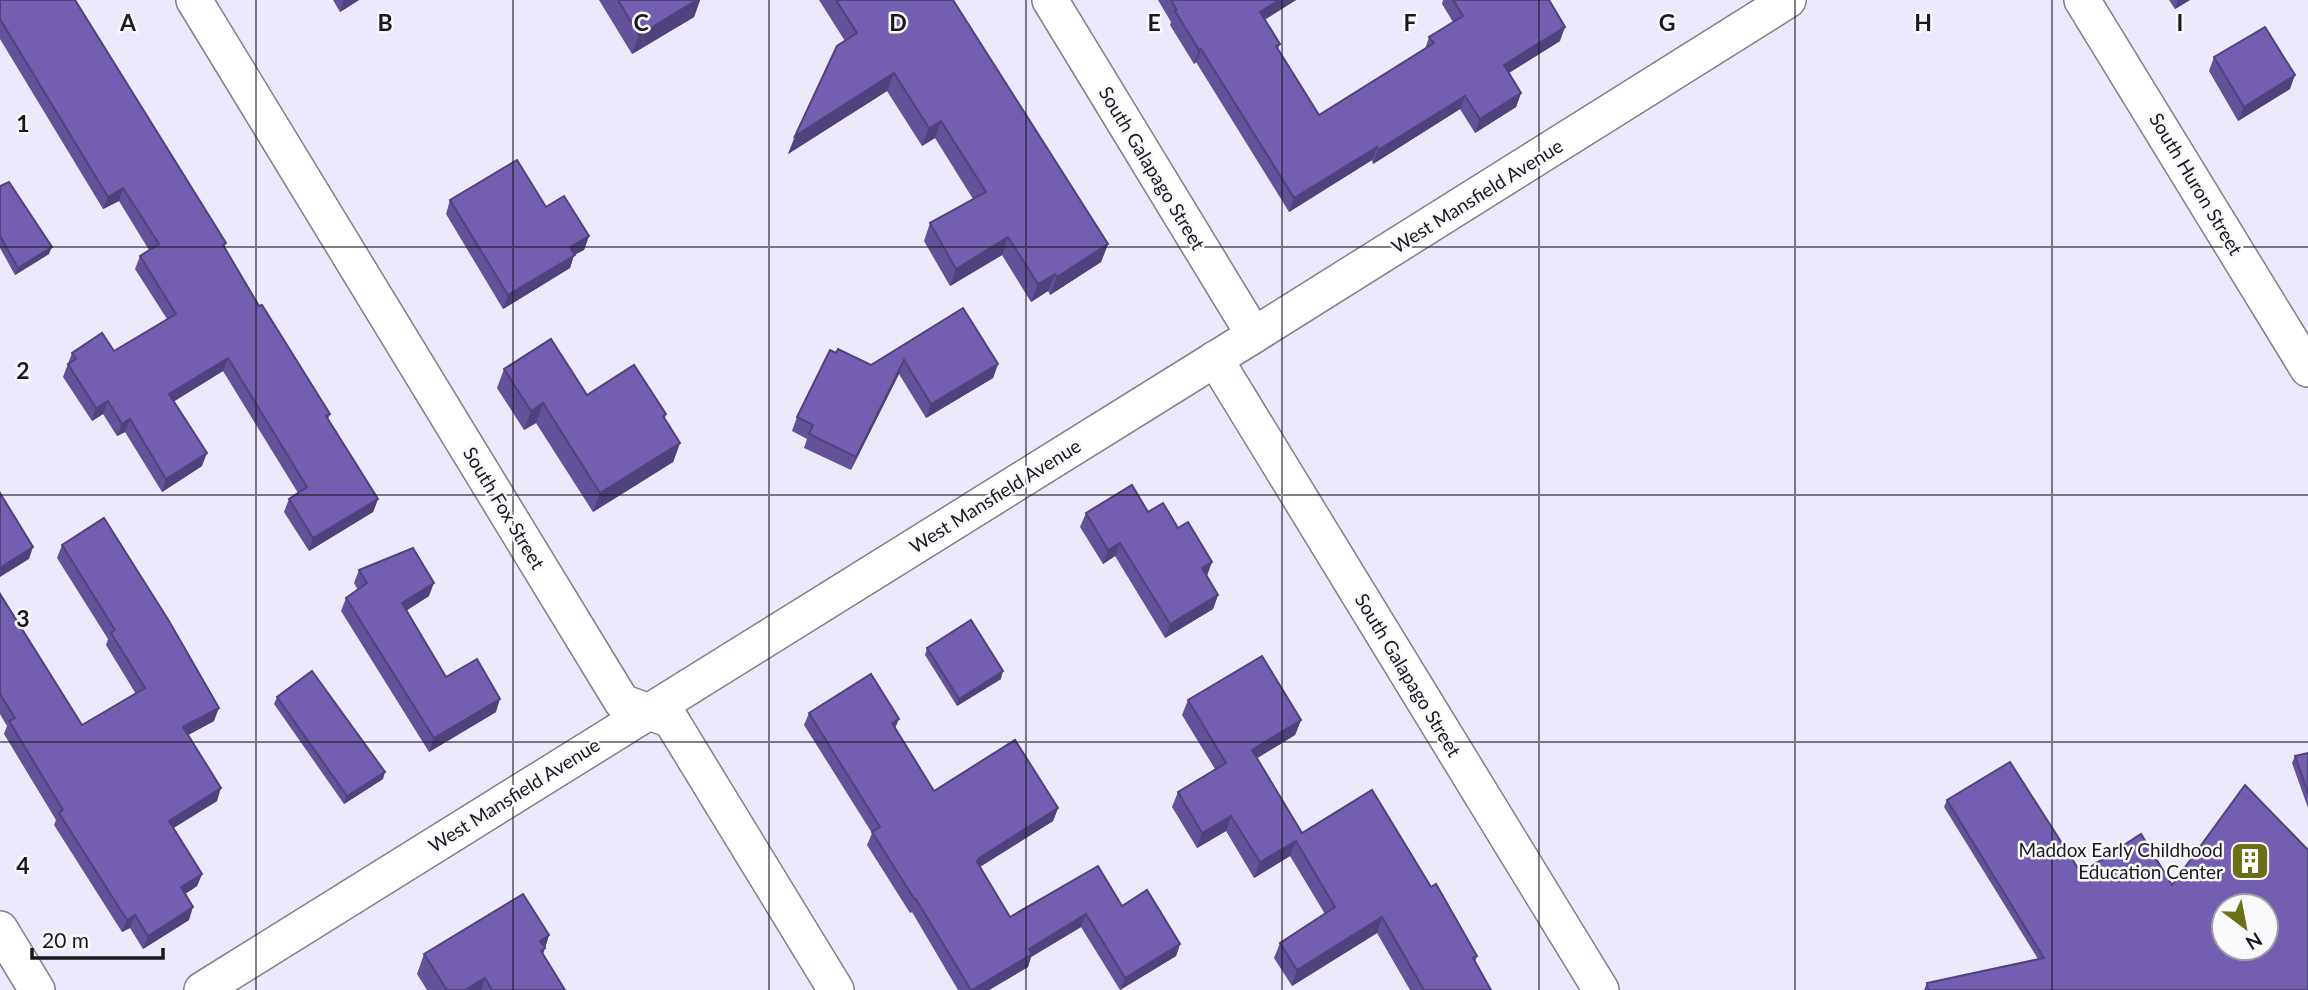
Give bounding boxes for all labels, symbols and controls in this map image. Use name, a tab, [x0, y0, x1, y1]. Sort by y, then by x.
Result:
text: A	[119, 8, 137, 36]
text: B	[377, 8, 393, 36]
text: C	[633, 8, 649, 36]
text: D	[889, 8, 907, 36]
text: E	[1147, 8, 1161, 36]
text: F	[1403, 8, 1417, 36]
text: G	[1659, 8, 1675, 36]
text: H	[1914, 8, 1932, 36]
text: I	[2177, 8, 2183, 36]
street label: South Galapago Street	[1095, 82, 1210, 254]
text: 1	[16, 109, 30, 137]
street label: South Huron Street	[2145, 109, 2248, 259]
street label: West Mansfield Avenue	[1387, 134, 1567, 258]
text: 2	[16, 356, 30, 384]
street label: West Mansfield Avenue	[905, 434, 1085, 558]
street label: South Fox Street	[459, 442, 550, 573]
street label: South Galapago Street	[1351, 589, 1466, 761]
text: 3	[16, 604, 30, 632]
street label: West Mansfield Avenue	[424, 733, 604, 857]
place label: Maddox Early Childhood Education Center	[2019, 838, 2223, 883]
building icon: Maddox Early Childhood Education Center	[2229, 840, 2271, 882]
text: 4	[16, 851, 30, 879]
north arrow	[2210, 892, 2280, 962]
scale bar	[32, 916, 163, 960]
text: 20 m	[42, 927, 89, 952]
text: N	[2242, 928, 2267, 955]

